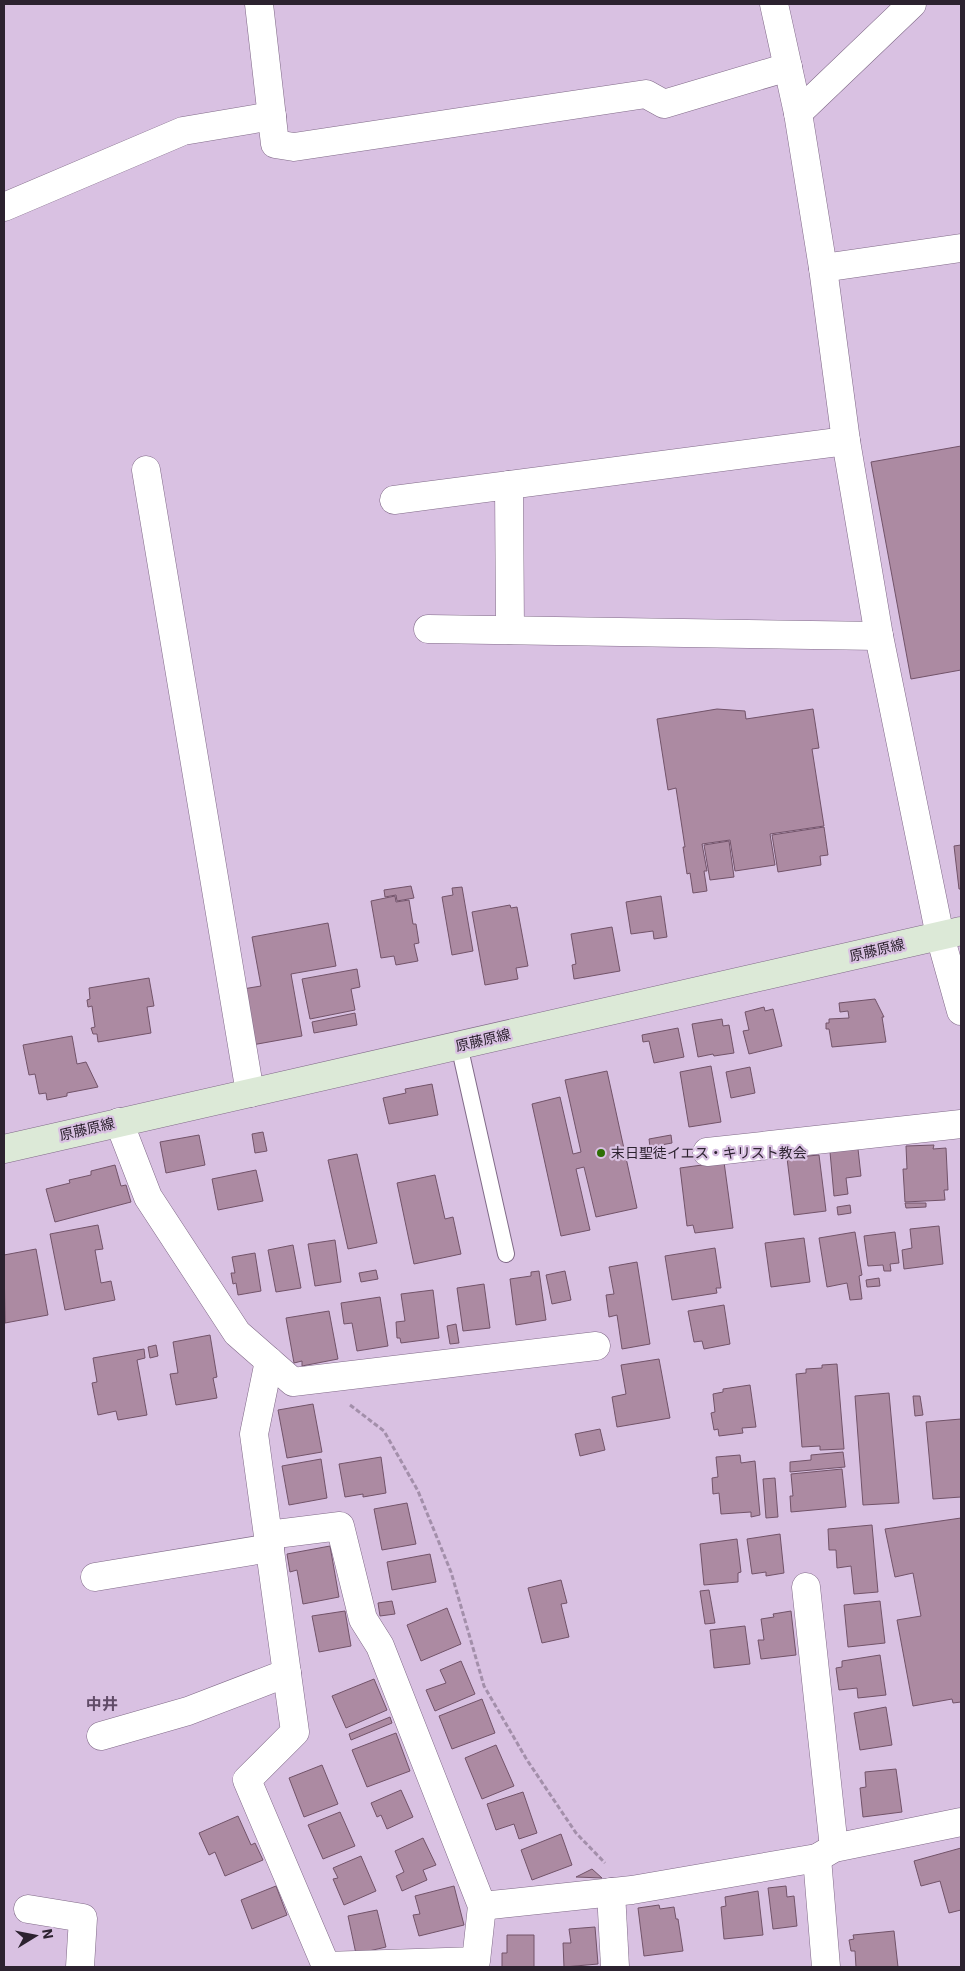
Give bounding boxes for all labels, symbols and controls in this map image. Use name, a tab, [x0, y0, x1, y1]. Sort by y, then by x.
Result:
street label: 原藤原線	[848, 935, 906, 965]
street label: 原藤原線	[454, 1025, 512, 1055]
street label: 原藤原線	[58, 1114, 116, 1144]
place label: 末日聖徒イエス・キリスト教会	[611, 1144, 807, 1162]
marker: 末日聖徒イエス・キリスト教会	[595, 1147, 607, 1159]
district label: 中井	[86, 1694, 118, 1714]
north arrow	[10, 1911, 60, 1961]
text: N	[38, 1927, 58, 1940]

